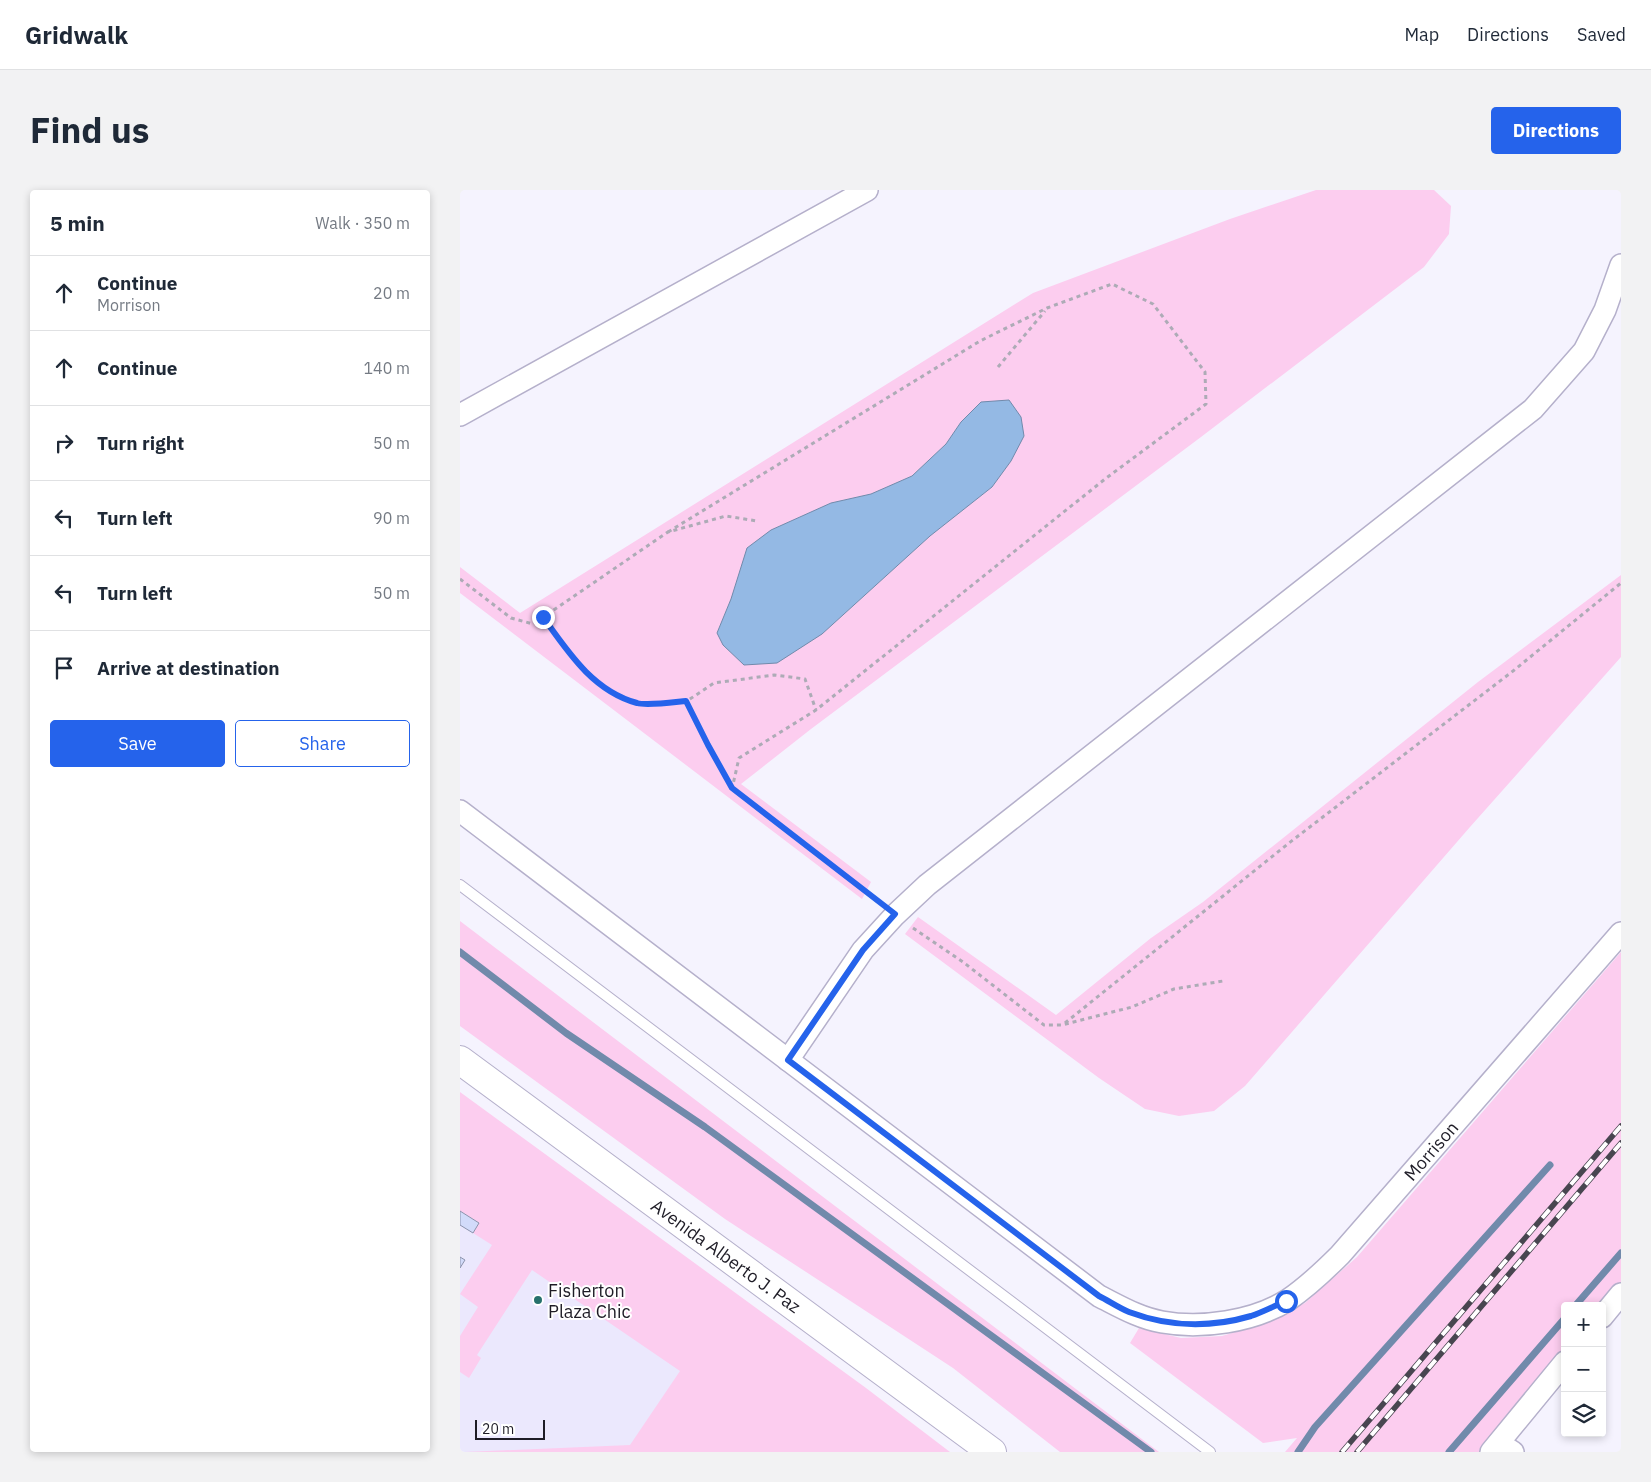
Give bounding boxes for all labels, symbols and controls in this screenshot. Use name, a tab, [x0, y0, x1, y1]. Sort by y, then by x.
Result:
text: Gridwalk	[25, 19, 128, 51]
text: Map	[1404, 23, 1439, 46]
text: Directions	[1467, 23, 1549, 46]
text: Saved	[1577, 23, 1626, 46]
text: Find us	[30, 107, 149, 153]
button: Directions	[1491, 107, 1621, 154]
text: 5 min	[50, 209, 105, 237]
text: Walk · 350 m	[315, 213, 410, 233]
text: Continue	[97, 271, 177, 295]
icon: ahead	[50, 279, 78, 307]
text: 20 m	[373, 283, 410, 303]
text: Morrison	[97, 295, 161, 315]
icon: ahead	[50, 354, 78, 382]
text: Continue	[97, 356, 177, 380]
text: 140 m	[363, 358, 410, 378]
icon: right	[50, 429, 78, 457]
text: Turn right	[97, 431, 184, 455]
text: 50 m	[373, 433, 410, 453]
icon: left	[50, 504, 78, 532]
text: Turn left	[97, 506, 173, 530]
text: 90 m	[373, 508, 410, 528]
icon: left	[50, 579, 78, 607]
text: Turn left	[97, 581, 173, 605]
text: 50 m	[373, 583, 410, 603]
route end	[532, 606, 555, 629]
icon: arrive	[50, 654, 78, 682]
text: Arrive at destination	[97, 656, 280, 680]
button: Save	[50, 720, 225, 767]
button: Share	[235, 720, 410, 767]
street label: Morrison	[1399, 1116, 1463, 1186]
street label: Avenida Alberto J. Paz	[647, 1194, 805, 1318]
place label: Fisherton Plaza Chic	[548, 1279, 631, 1323]
route start	[1275, 1290, 1298, 1313]
marker: Fisherton Plaza Chic	[532, 1294, 544, 1306]
map controls	[1561, 1302, 1606, 1437]
button: +	[1561, 1302, 1606, 1347]
button: −	[1561, 1347, 1606, 1392]
button: layers	[1561, 1392, 1606, 1437]
scale bar	[475, 1417, 545, 1440]
text: 20 m	[482, 1420, 514, 1438]

